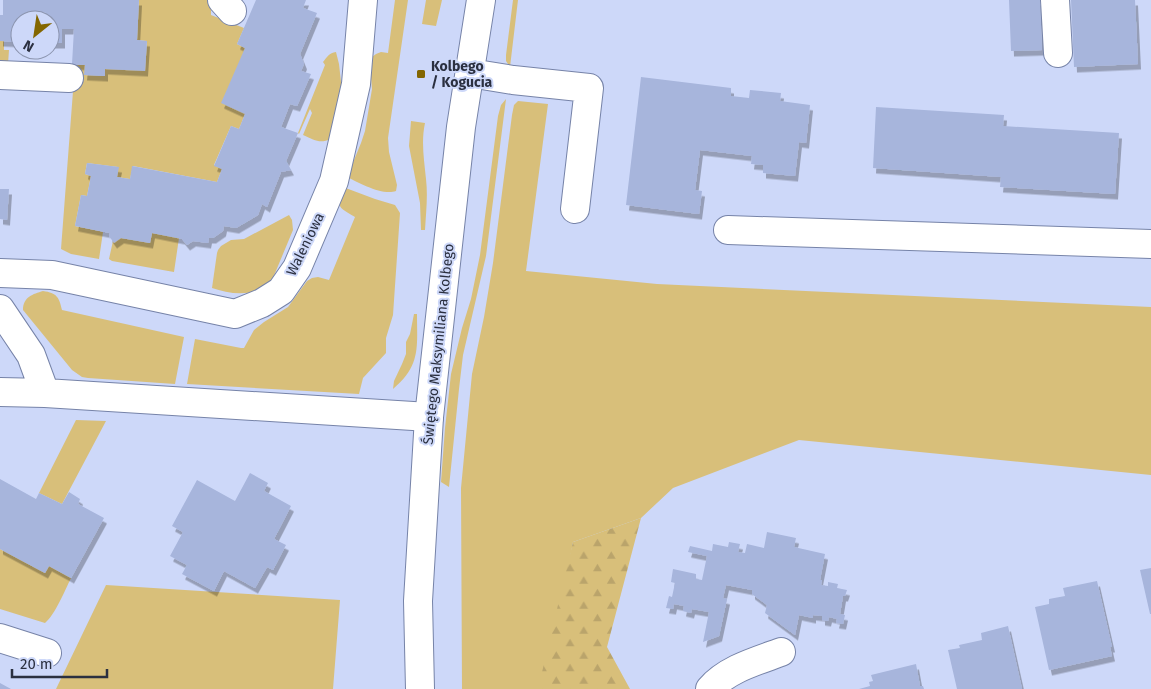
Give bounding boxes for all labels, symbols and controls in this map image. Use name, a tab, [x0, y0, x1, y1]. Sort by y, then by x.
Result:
north arrow	[10, 10, 60, 60]
text: N	[20, 36, 37, 56]
place label: Kolbego / Kogucia	[431, 58, 493, 91]
marker: Kolbego / Kogucia	[415, 68, 427, 80]
street label: Waleniowa	[283, 210, 328, 279]
street label: Świętego Maksymiliana Kolbego	[418, 243, 458, 445]
scale bar	[12, 646, 108, 678]
text: 20 m	[20, 655, 53, 673]

